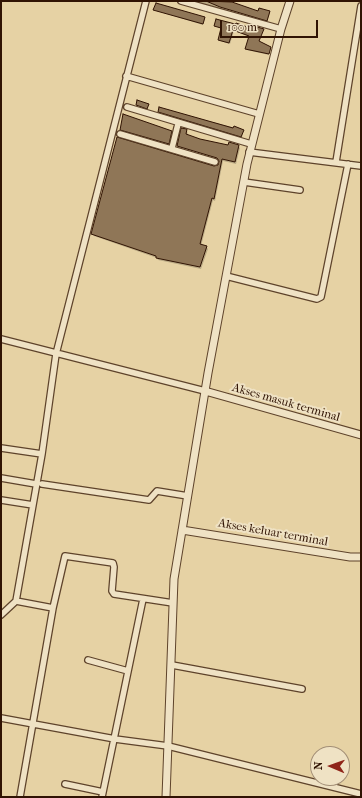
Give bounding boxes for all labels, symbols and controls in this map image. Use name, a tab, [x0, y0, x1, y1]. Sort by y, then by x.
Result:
scale bar	[222, 12, 320, 38]
text: 100 m	[227, 20, 257, 34]
street label: Akses masuk terminal	[230, 381, 342, 425]
street label: Akses keluar terminal	[217, 516, 329, 550]
north arrow	[310, 746, 350, 786]
text: N	[312, 761, 325, 770]

